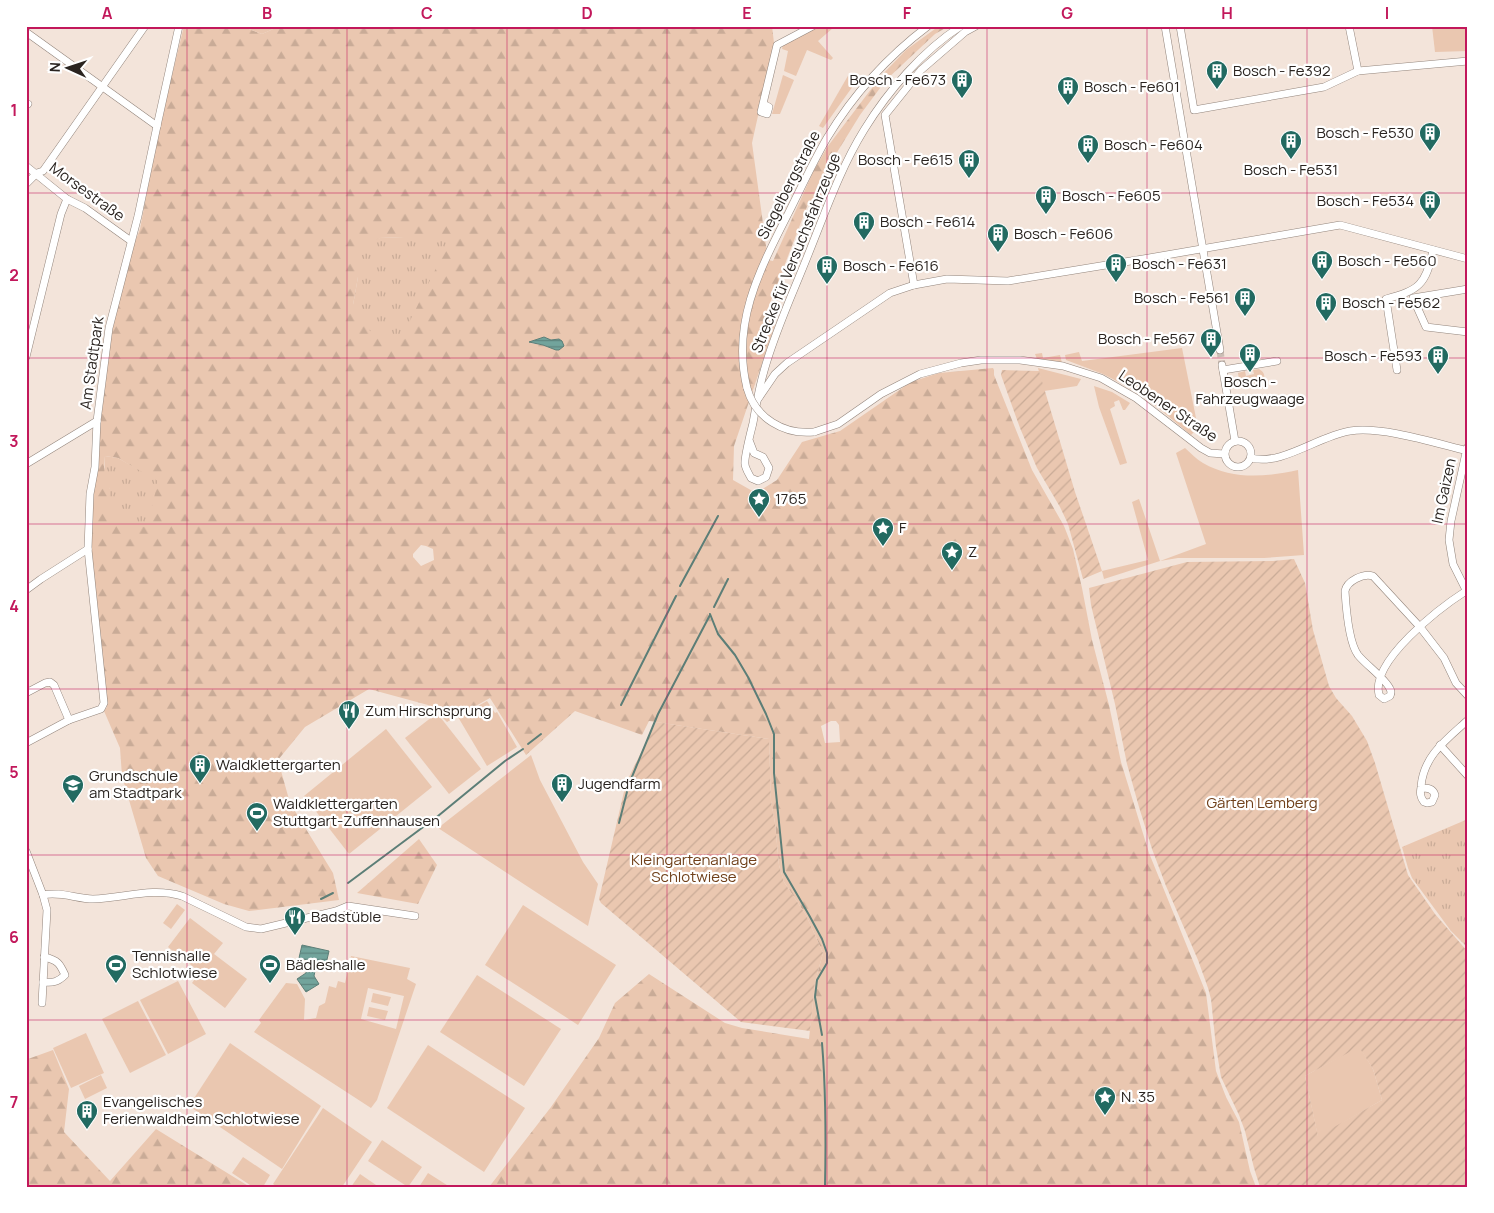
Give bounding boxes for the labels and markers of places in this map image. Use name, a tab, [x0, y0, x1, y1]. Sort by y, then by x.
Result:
building icon: Bosch - Fe392	[1205, 59, 1229, 90]
place label: Bosch - Fe392	[1233, 60, 1331, 81]
building icon: Bosch - Fe673	[950, 68, 974, 99]
place label: Bosch - Fe673	[849, 69, 946, 90]
building icon: Bosch - Fe601	[1056, 75, 1080, 106]
place label: Bosch - Fe601	[1084, 76, 1180, 97]
building icon: Bosch - Fe530	[1418, 121, 1442, 152]
place label: Bosch - Fe530	[1316, 122, 1414, 143]
building icon: Bosch - Fe531	[1279, 129, 1303, 160]
building icon: Bosch - Fe604	[1076, 133, 1100, 164]
place label: Bosch - Fe604	[1104, 134, 1203, 155]
building icon: Bosch - Fe615	[957, 148, 981, 179]
place label: Bosch - Fe615	[858, 149, 953, 170]
place label: Bosch - Fe531	[1244, 159, 1338, 180]
building icon: Bosch - Fe605	[1034, 184, 1058, 215]
place label: Bosch - Fe605	[1062, 185, 1161, 206]
building icon: Bosch - Fe534	[1418, 189, 1442, 220]
place label: Bosch - Fe534	[1317, 190, 1414, 211]
building icon: Bosch - Fe614	[852, 210, 876, 241]
place label: Bosch - Fe614	[880, 211, 975, 232]
building icon: Bosch - Fe606	[986, 222, 1010, 253]
place label: Bosch - Fe606	[1014, 223, 1113, 244]
building icon: Bosch - Fe560	[1310, 249, 1334, 280]
place label: Bosch - Fe560	[1338, 250, 1437, 271]
building icon: Bosch - Fe631	[1104, 252, 1128, 283]
place label: Bosch - Fe631	[1132, 253, 1227, 274]
building icon: Bosch - Fe616	[815, 254, 839, 285]
place label: Bosch - Fe616	[843, 255, 939, 276]
building icon: Bosch - Fe561	[1233, 286, 1257, 317]
place label: Bosch - Fe561	[1134, 287, 1229, 308]
building icon: Bosch - Fe562	[1314, 291, 1338, 322]
place label: Bosch - Fe562	[1342, 292, 1440, 313]
building icon: Bosch - Fe567	[1199, 327, 1223, 358]
place label: Bosch - Fe567	[1098, 328, 1195, 349]
building icon: Bosch - Fahrzeugwaage	[1238, 342, 1262, 373]
building icon: Bosch - Fe593	[1426, 344, 1450, 375]
place label: Bosch - Fe593	[1324, 345, 1422, 366]
place label: Bosch - Fahrzeugwaage	[1195, 371, 1305, 409]
place icon: 1765	[747, 487, 771, 518]
place label: 1765	[775, 488, 806, 509]
place icon: F	[871, 516, 895, 547]
place label: F	[899, 517, 907, 538]
place icon: Z	[940, 540, 964, 571]
place label: Z	[968, 541, 977, 562]
restaurant icon: Zum Hirschsprung	[337, 699, 361, 730]
place label: Zum Hirschsprung	[365, 700, 492, 721]
building icon: Waldklettergarten	[188, 753, 212, 784]
place label: Waldklettergarten	[216, 754, 341, 775]
place label: Grundschule am Stadtpark	[89, 765, 182, 803]
building icon: Jugendfarm	[550, 772, 574, 803]
school or university icon: Grundschule am Stadtpark	[61, 773, 85, 804]
place label: Jugendfarm	[578, 773, 661, 794]
place label: Waldklettergarten Stuttgart-Zuffenhausen	[273, 793, 440, 831]
sports icon: Waldklettergarten Stuttgart-Zuffenhausen	[245, 801, 269, 832]
restaurant icon: Badstüble	[283, 905, 307, 936]
place label: Badstüble	[311, 906, 382, 927]
place label: Tennishalle Schlotwiese	[132, 945, 217, 983]
sports icon: Tennishalle Schlotwiese	[104, 953, 128, 984]
sports icon: Bädleshalle	[258, 953, 282, 984]
place label: Bädleshalle	[286, 954, 366, 975]
place icon: N. 35	[1093, 1085, 1117, 1116]
place label: N. 35	[1121, 1086, 1155, 1107]
place label: Evangelisches Ferienwaldheim Schlotwiese	[103, 1091, 300, 1129]
building icon: Evangelisches Ferienwaldheim Schlotwiese	[75, 1099, 99, 1130]

